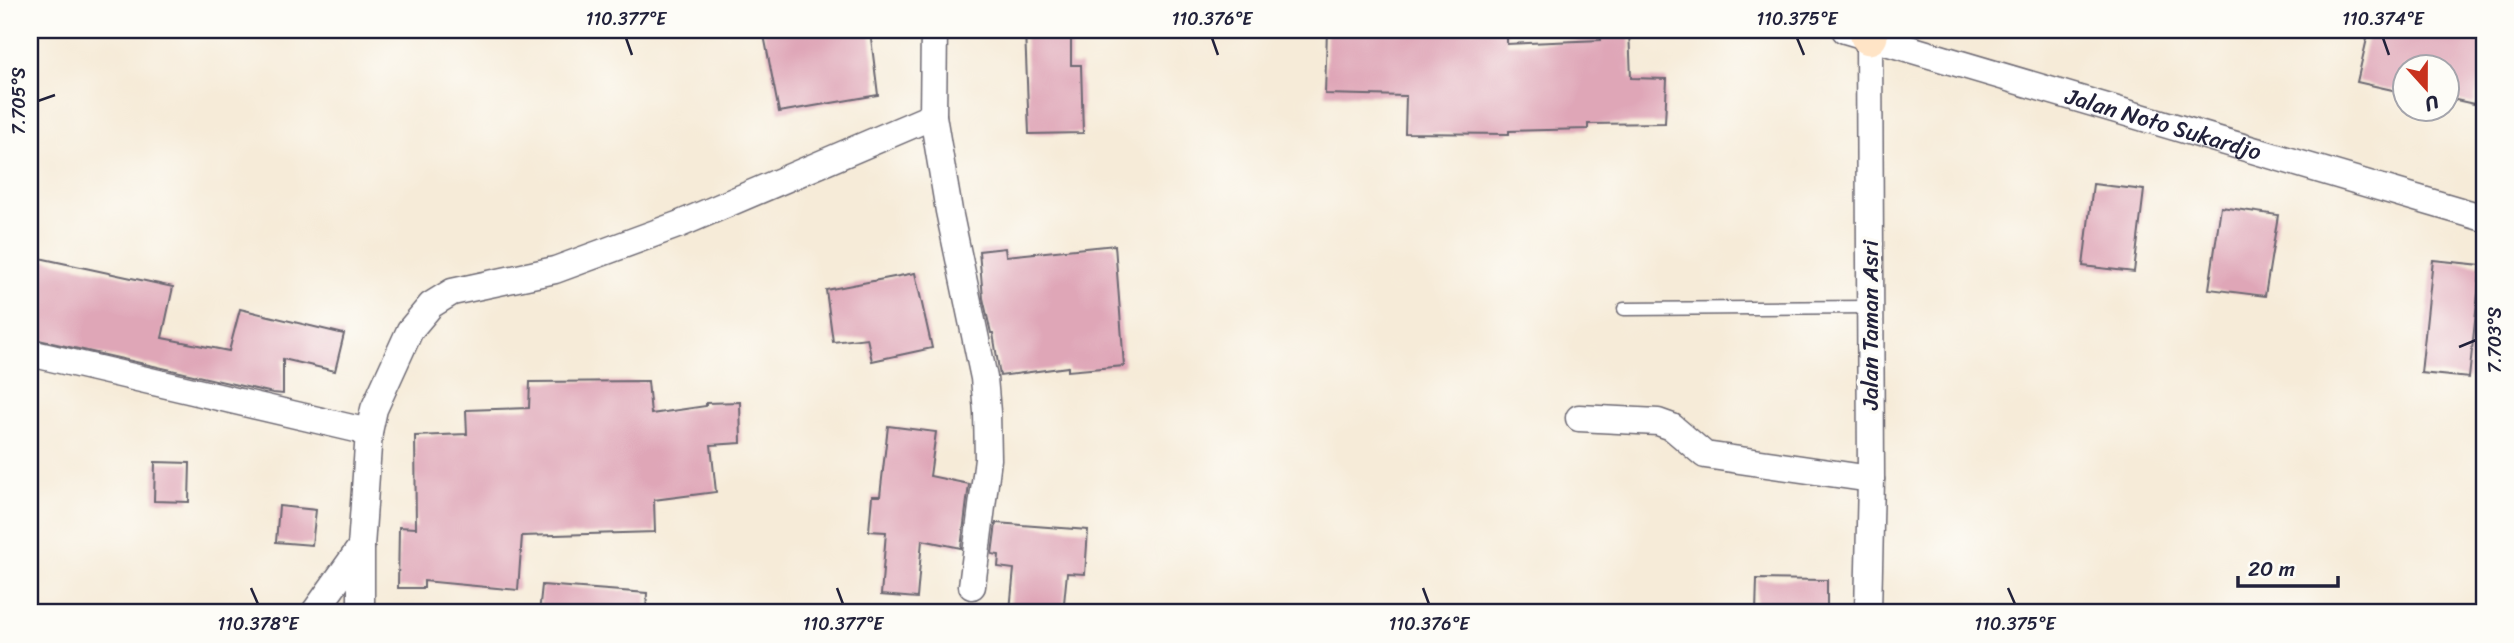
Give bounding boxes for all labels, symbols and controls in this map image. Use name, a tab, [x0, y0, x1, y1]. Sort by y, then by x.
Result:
text: 110.377°E	[586, 3, 667, 35]
text: 110.376°E	[1172, 3, 1253, 35]
text: 110.375°E	[1756, 3, 1839, 35]
text: 110.374°E	[2342, 3, 2425, 35]
north arrow	[2392, 52, 2462, 122]
text: 7.705°S	[3, 67, 35, 135]
street label: Jalan Noto Sukardjo	[2060, 75, 2267, 172]
text: U	[2419, 86, 2444, 122]
street label: Jalan Taman Asri	[1850, 240, 1891, 411]
text: 7.703°S	[2479, 307, 2511, 373]
scale bar	[2238, 545, 2337, 589]
text: 20 m	[2248, 550, 2295, 588]
text: 110.378°E	[218, 608, 299, 640]
text: 110.377°E	[803, 608, 884, 640]
text: 110.376°E	[1389, 608, 1470, 640]
text: 110.375°E	[1974, 608, 2057, 640]

